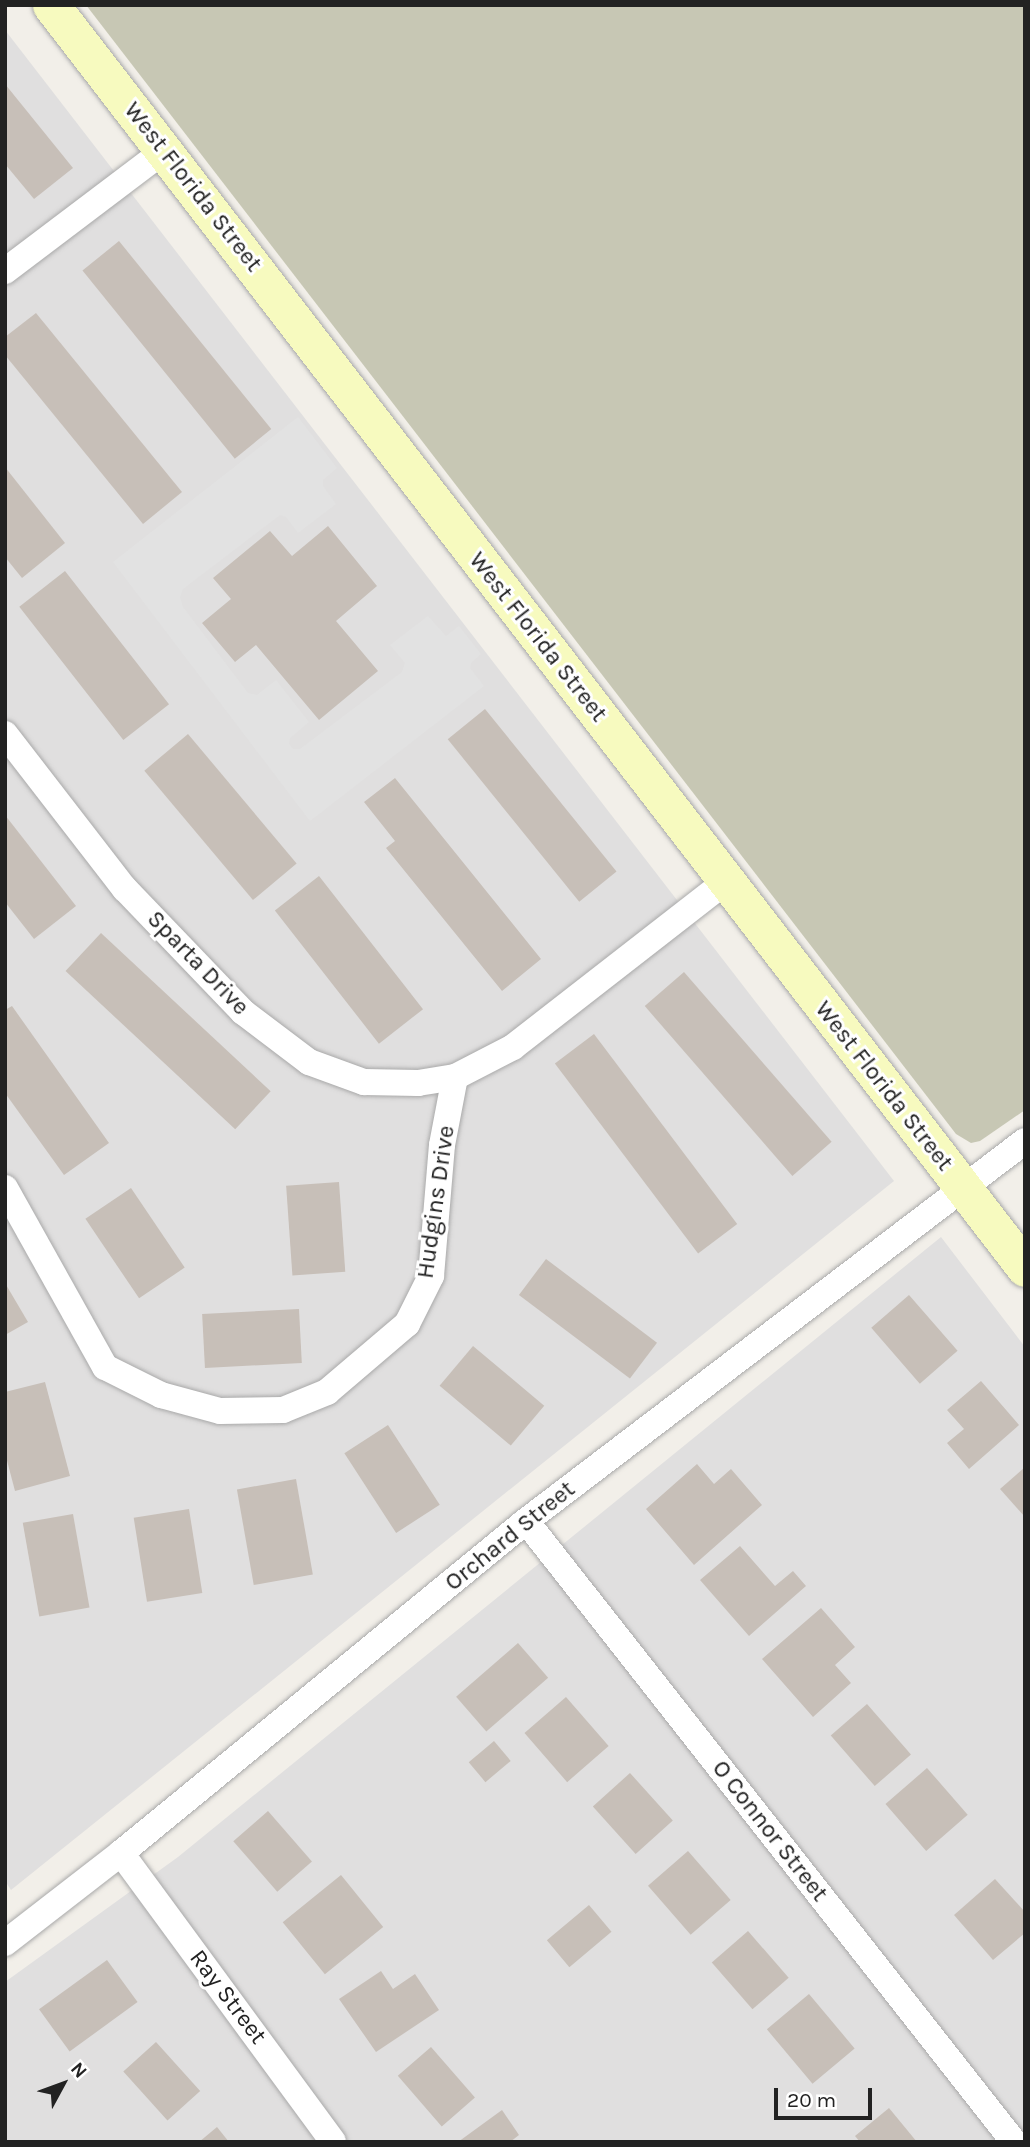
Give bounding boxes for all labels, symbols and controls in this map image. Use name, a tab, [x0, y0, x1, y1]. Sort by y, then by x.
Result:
street label: West Florida Street	[118, 96, 268, 278]
street label: West Florida Street	[463, 546, 613, 728]
street label: Sparta Drive	[141, 905, 255, 1021]
street label: West Florida Street	[809, 995, 959, 1177]
street label: Hudgins Drive	[411, 1124, 461, 1280]
street label: Orchard Street	[439, 1475, 581, 1597]
street label: O Connor Street	[706, 1755, 834, 1907]
street label: Ray Street	[183, 1944, 273, 2050]
north arrow	[28, 2049, 98, 2119]
text: N	[66, 2058, 92, 2083]
scale bar	[778, 2074, 876, 2118]
text: 20 m	[787, 2088, 836, 2112]

